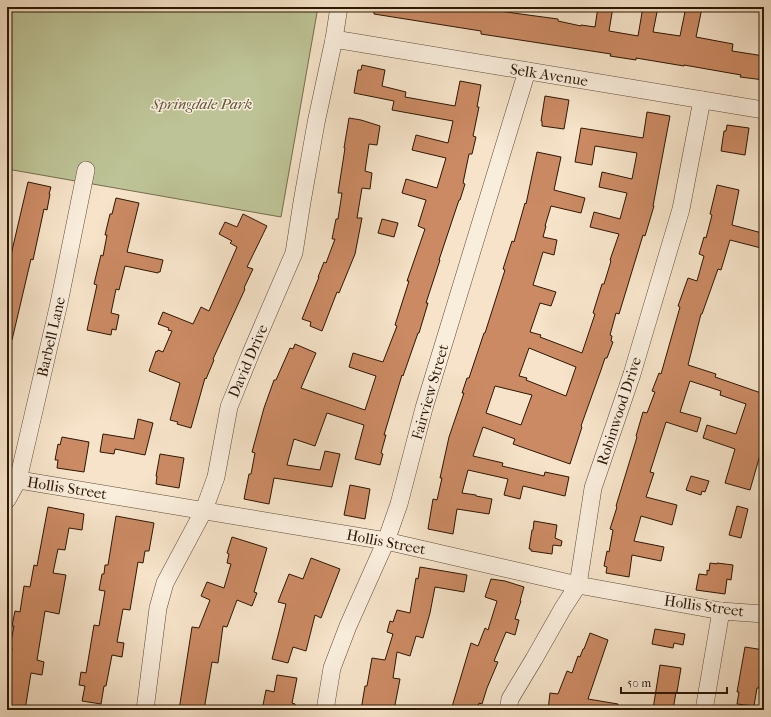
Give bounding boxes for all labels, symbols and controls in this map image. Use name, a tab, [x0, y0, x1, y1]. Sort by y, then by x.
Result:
street label: Selk Avenue	[509, 60, 590, 90]
park label: Springdale Park	[151, 95, 253, 113]
street label: Barbell Lane	[33, 295, 69, 379]
street label: David Drive	[224, 321, 272, 400]
street label: Fairview Street	[408, 341, 452, 442]
street label: Robinwood Drive	[593, 354, 645, 467]
street label: Hollis Street	[26, 473, 109, 503]
street label: Hollis Street	[345, 526, 428, 559]
street label: Hollis Street	[663, 592, 746, 621]
scale bar	[621, 669, 727, 695]
text: 50 m	[627, 676, 651, 690]

